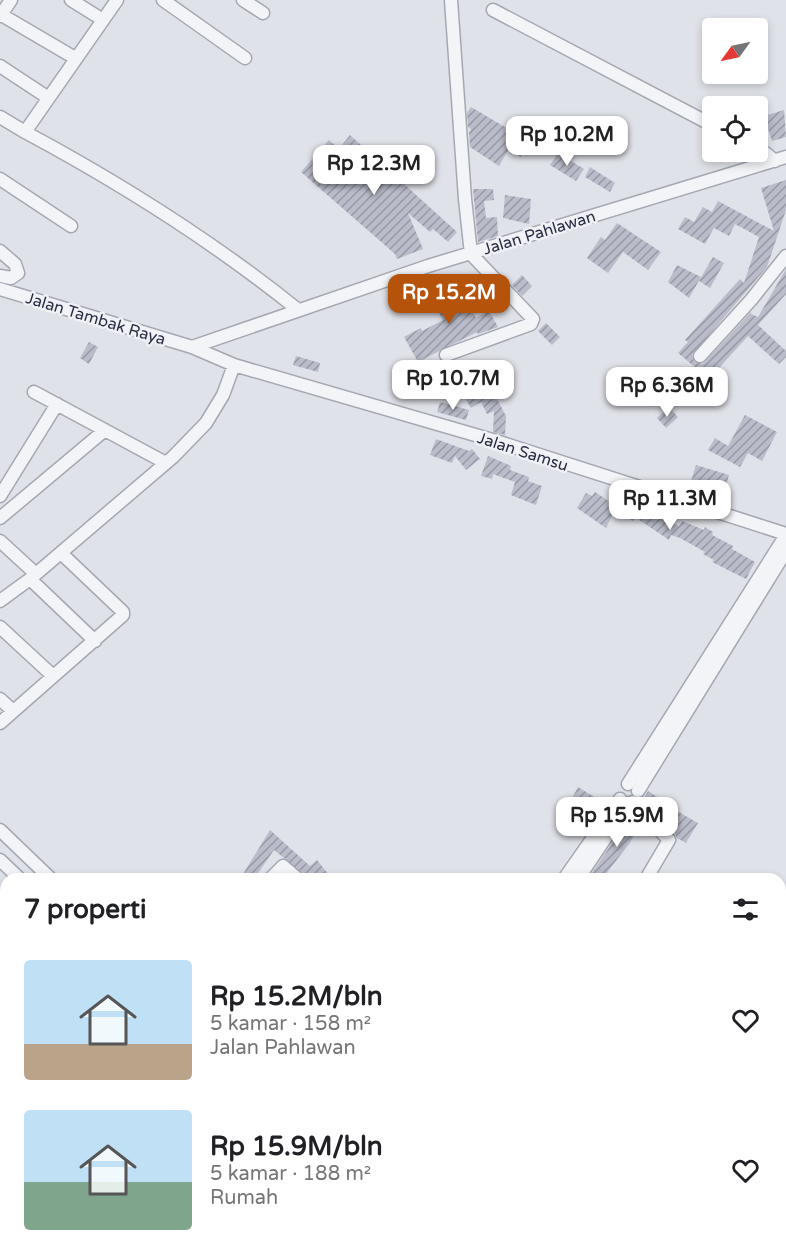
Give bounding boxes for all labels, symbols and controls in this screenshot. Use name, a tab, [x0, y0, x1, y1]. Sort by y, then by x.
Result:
north arrow	[702, 18, 768, 84]
map controls	[702, 18, 768, 162]
button: locate	[702, 96, 768, 162]
pin: Rp 10.2M	[505, 116, 629, 167]
text: Rp 10.2M	[520, 123, 614, 147]
pin: Rp 12.3M	[312, 145, 436, 196]
text: Rp 12.3M	[327, 152, 421, 176]
street label: Jalan Pahlawan	[481, 206, 598, 260]
pin: Rp 15.2M	[387, 274, 511, 325]
text: Rp 15.2M	[402, 281, 496, 305]
street label: Jalan Tambak Raya	[23, 288, 168, 350]
pin: Rp 10.7M	[391, 360, 515, 411]
text: Rp 10.7M	[406, 367, 500, 391]
pin: Rp 6.36M	[605, 367, 729, 418]
text: Rp 6.36M	[620, 374, 714, 398]
street label: Jalan Samsu	[475, 428, 571, 476]
pin: Rp 11.3M	[608, 480, 732, 531]
text: Rp 11.3M	[623, 487, 717, 511]
pin: Rp 15.9M	[555, 797, 679, 848]
text: Rp 15.9M	[570, 804, 664, 828]
icon: filters	[729, 893, 762, 926]
text: 7 properti	[24, 894, 146, 925]
text: Rp 15.2M/bln	[210, 981, 383, 1012]
icon: home	[72, 984, 144, 1056]
icon: heart	[729, 1004, 762, 1037]
text: 5 kamar · 158 m²	[210, 1012, 371, 1036]
text: Jalan Pahlawan	[210, 1036, 356, 1060]
text: Rp 15.9M/bln	[210, 1131, 383, 1162]
icon: home	[72, 1134, 144, 1206]
icon: heart	[729, 1154, 762, 1187]
text: 5 kamar · 188 m²	[210, 1162, 371, 1186]
text: Rumah	[210, 1186, 278, 1210]

